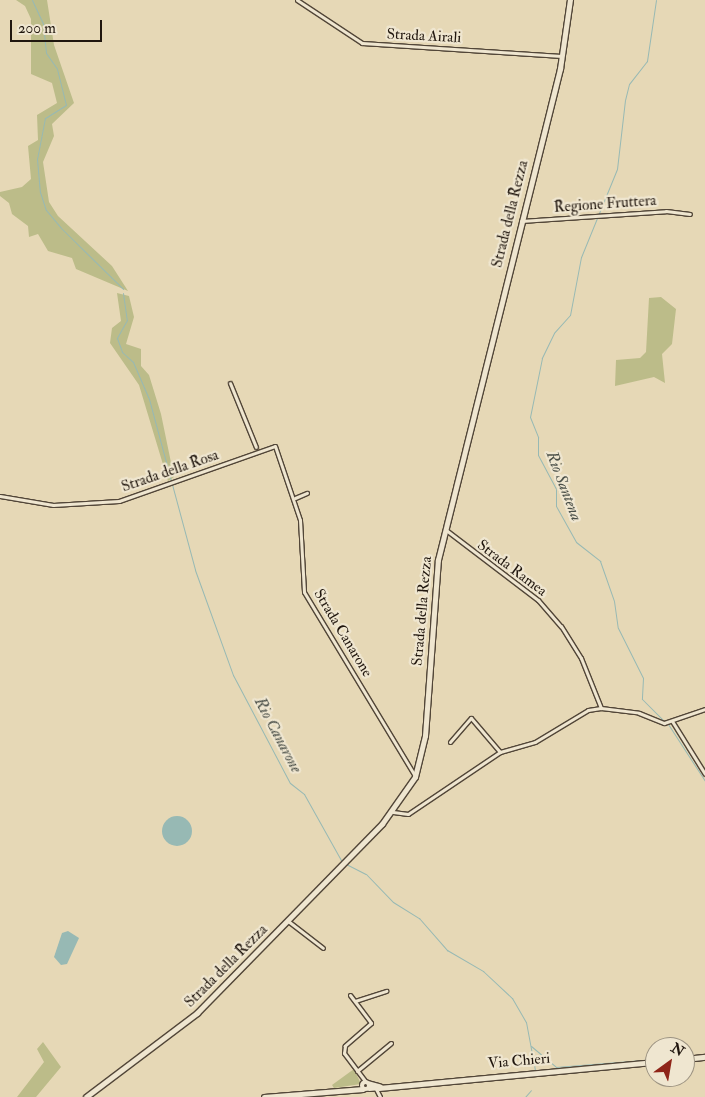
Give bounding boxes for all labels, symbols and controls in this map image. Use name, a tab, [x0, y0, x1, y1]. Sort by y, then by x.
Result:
scale bar	[12, 10, 105, 42]
text: 200 m	[18, 19, 56, 38]
street label: Strada Airali	[386, 25, 462, 47]
street label: Strada della Rezza	[488, 158, 532, 270]
street label: Regione Fruttera	[553, 191, 657, 217]
street label: Strada della Rosa	[119, 446, 221, 496]
water label: Rio Santena	[542, 448, 586, 524]
street label: Strada Ramea	[474, 536, 550, 600]
street label: Strada della Rezza	[408, 555, 436, 667]
street label: Strada Canarone	[310, 586, 376, 680]
water label: Rio Canarone	[250, 694, 306, 776]
street label: Strada della Rezza	[181, 921, 271, 1011]
north arrow	[645, 1037, 695, 1087]
text: N	[668, 1039, 688, 1060]
street label: Via Chieri	[487, 1049, 551, 1073]

